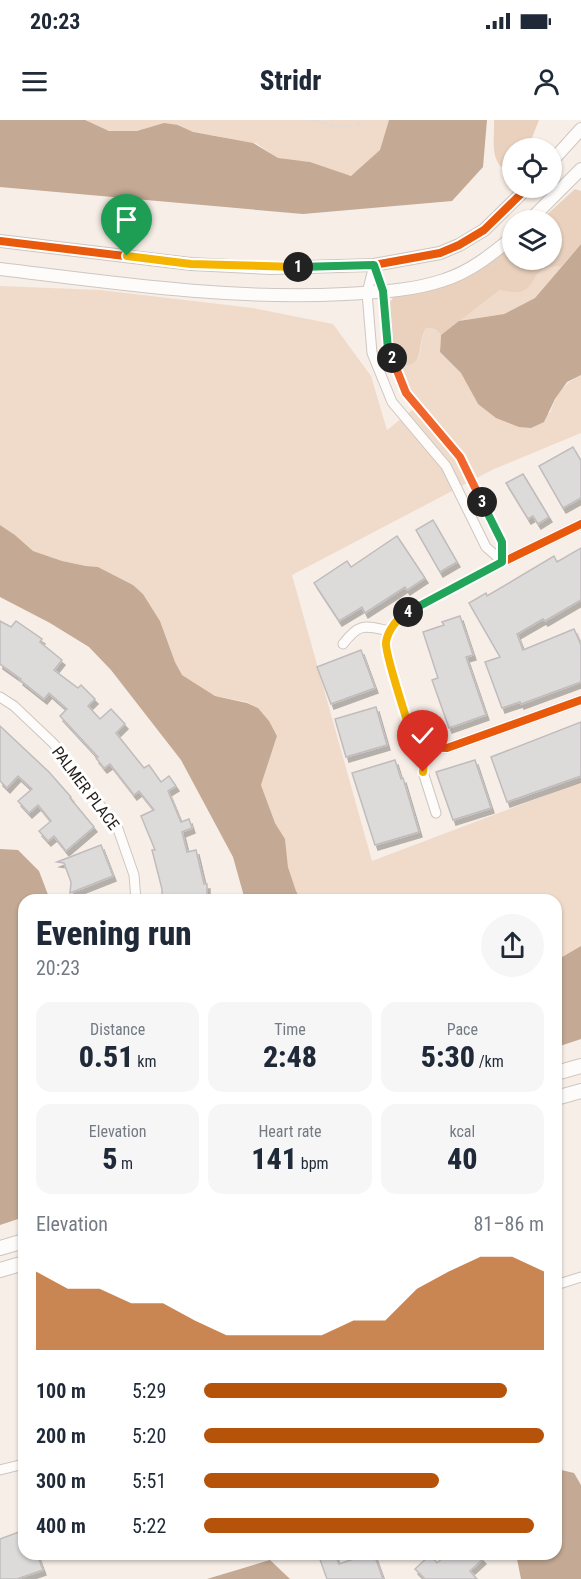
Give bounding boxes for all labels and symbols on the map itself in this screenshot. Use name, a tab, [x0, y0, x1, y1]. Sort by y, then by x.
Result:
pin	[101, 194, 152, 256]
pin: 1	[283, 252, 313, 282]
pin: 2	[377, 343, 407, 373]
pin: 3	[467, 487, 497, 517]
pin: 4	[393, 597, 423, 627]
pin	[397, 710, 448, 772]
street label: PALMER PLACE	[48, 743, 123, 834]

